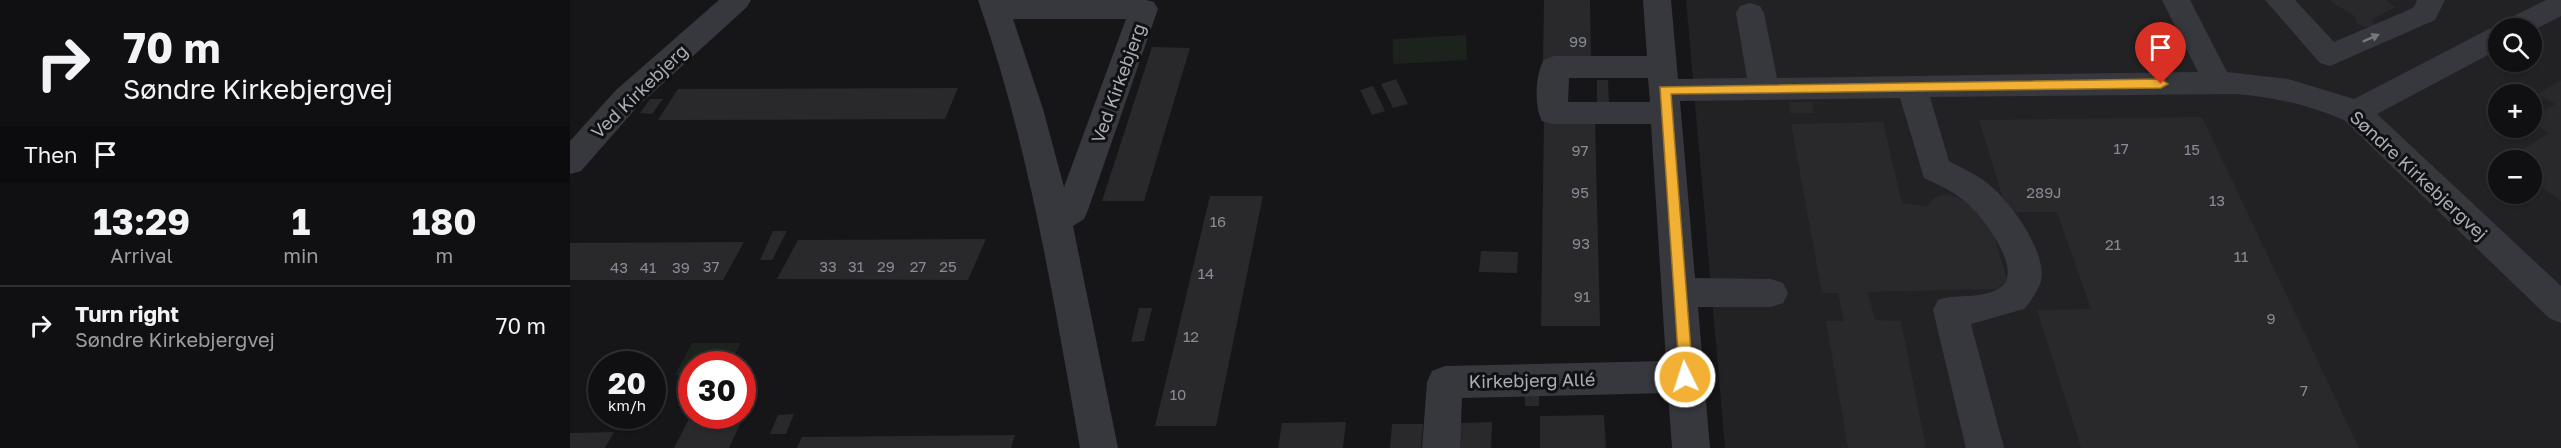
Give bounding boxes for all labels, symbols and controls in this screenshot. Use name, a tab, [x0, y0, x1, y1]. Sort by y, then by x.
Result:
map controls	[2488, 18, 2542, 204]
button: search	[2488, 18, 2542, 72]
street label: Ved Kirkebjerg	[1086, 20, 1150, 146]
text: 70 m	[123, 22, 220, 72]
pin	[2135, 22, 2186, 84]
icon: right	[24, 24, 102, 102]
icon: arrive	[2144, 31, 2177, 64]
house number: 99	[1569, 32, 1587, 50]
one-way arrow	[2363, 33, 2381, 43]
street label: Ved Kirkebjerg	[586, 39, 692, 143]
text: Søndre Kirkebjergvej	[123, 73, 393, 105]
button: +	[2488, 84, 2542, 138]
street label: Søndre Kirkebjergvej	[2346, 106, 2492, 244]
icon: arrive	[89, 138, 122, 171]
house number: 17	[2113, 139, 2129, 157]
house number: 15	[2184, 140, 2200, 158]
text: Then	[24, 141, 77, 168]
house number: 97	[1571, 141, 1589, 159]
button: −	[2488, 150, 2542, 204]
house number: 95	[1571, 183, 1589, 201]
house number: 289J	[2026, 183, 2062, 201]
house number: 13	[2209, 191, 2225, 209]
text: 13:29	[93, 200, 190, 243]
text: 1	[292, 200, 310, 243]
text: 180	[412, 200, 477, 243]
house number: 16	[1210, 212, 1226, 230]
house number: 93	[1572, 234, 1590, 252]
house number: 21	[2105, 235, 2121, 253]
text: Arrival	[110, 243, 173, 267]
text: min	[283, 243, 319, 267]
text: m	[435, 243, 453, 267]
house number: 11	[2234, 247, 2248, 265]
house number: 37	[703, 257, 719, 275]
house number: 33	[819, 257, 837, 275]
house number: 31	[848, 257, 864, 275]
house number: 29	[877, 257, 895, 275]
house number: 27	[910, 257, 926, 275]
house number: 25	[939, 257, 957, 275]
house number: 43	[610, 258, 628, 276]
house number: 41	[640, 258, 656, 276]
house number: 39	[672, 258, 690, 276]
house number: 14	[1198, 264, 1214, 282]
house number: 91	[1574, 287, 1590, 305]
text: Turn right	[75, 300, 179, 327]
icon: right	[24, 309, 57, 342]
house number: 9	[2266, 309, 2276, 327]
text: 70 m	[496, 312, 546, 339]
text: Søndre Kirkebjergvej	[75, 327, 275, 351]
house number: 12	[1183, 327, 1199, 345]
position arrow	[1653, 345, 1717, 409]
speed limit sign: 30	[678, 351, 756, 429]
text: 20	[608, 365, 646, 401]
street label: Kirkebjerg Allé	[1468, 368, 1596, 392]
house number: 7	[2300, 381, 2308, 399]
house number: 10	[1170, 385, 1186, 403]
text: km/h	[608, 396, 646, 414]

